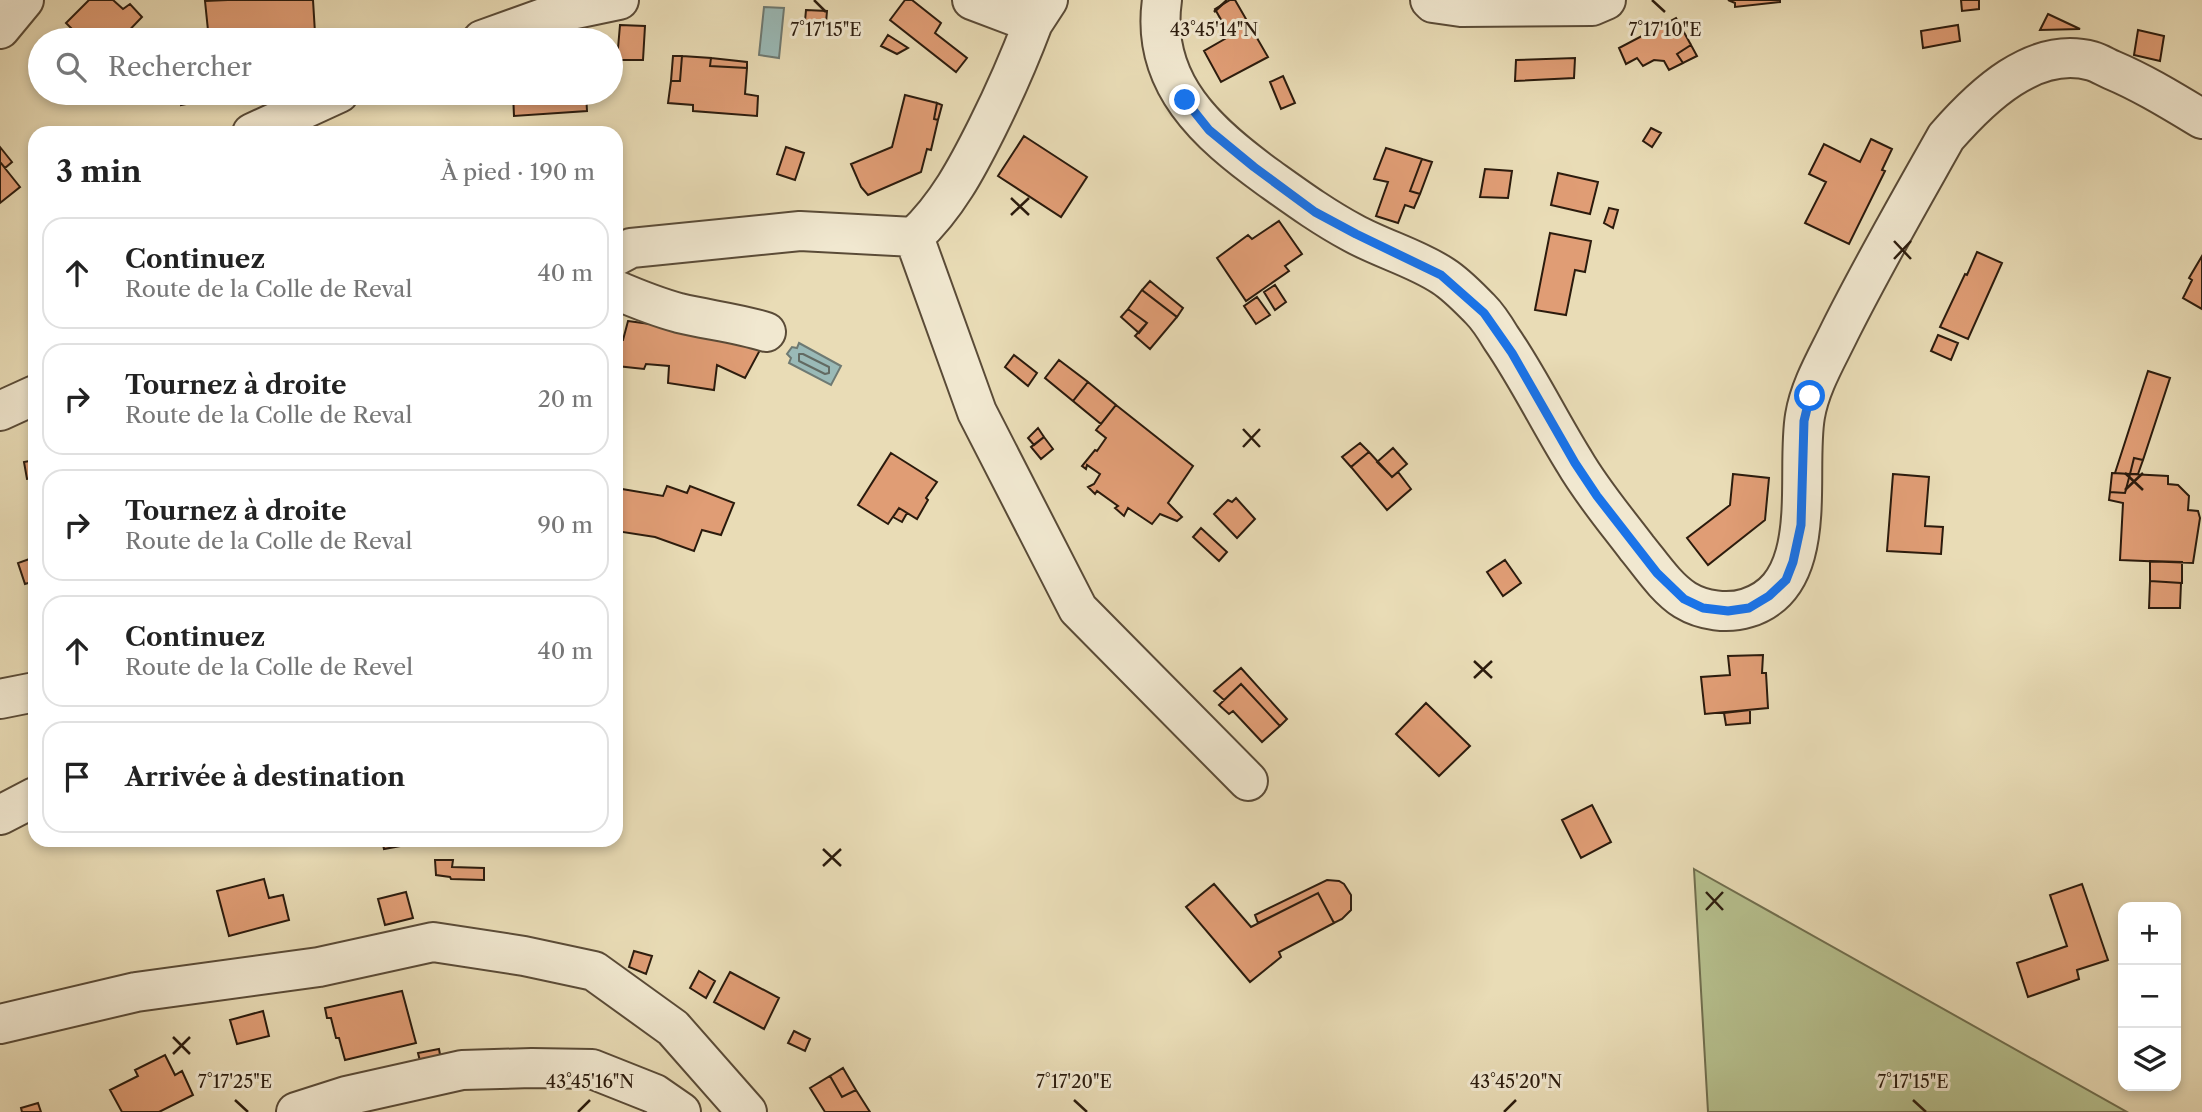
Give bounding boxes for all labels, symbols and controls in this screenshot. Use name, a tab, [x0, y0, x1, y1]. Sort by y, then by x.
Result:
text: 7°17'15"E	[790, 19, 862, 41]
text: 43°45'14"N	[1170, 19, 1258, 41]
text: 7°17'10"E	[1628, 19, 1702, 41]
search box	[28, 28, 623, 105]
icon: search	[52, 48, 90, 86]
text: Rechercher	[108, 51, 252, 83]
route end	[1169, 84, 1200, 115]
text: 3 min	[56, 153, 142, 190]
text: À pied · 190 m	[441, 158, 595, 186]
text: Continuez	[125, 243, 265, 275]
icon: ahead	[58, 254, 96, 292]
text: 40 m	[538, 259, 593, 287]
text: Route de la Colle de Reval	[125, 275, 412, 303]
text: Tournez à droite	[125, 369, 347, 401]
icon: right	[58, 380, 96, 418]
route start	[1794, 380, 1825, 411]
text: 20 m	[538, 385, 593, 413]
text: Route de la Colle de Reval	[125, 401, 412, 429]
text: Tournez à droite	[125, 495, 347, 527]
icon: right	[58, 506, 96, 544]
text: 90 m	[537, 511, 593, 539]
text: Route de la Colle de Reval	[125, 527, 412, 555]
text: Continuez	[125, 621, 265, 653]
icon: ahead	[58, 632, 96, 670]
text: 40 m	[538, 637, 593, 665]
text: Route de la Colle de Revel	[125, 653, 413, 681]
icon: arrive	[58, 758, 96, 796]
text: Arrivée à destination	[125, 761, 405, 793]
map controls	[2118, 902, 2181, 1091]
button: +	[2118, 902, 2181, 965]
button: −	[2118, 965, 2181, 1028]
button: layers	[2118, 1028, 2181, 1091]
text: 7°17'25"E	[198, 1071, 272, 1093]
text: 43°45'16"N	[546, 1071, 634, 1093]
text: 7°17'20"E	[1036, 1071, 1112, 1093]
text: 43°45'20"N	[1470, 1071, 1562, 1093]
text: 7°17'15"E	[1877, 1071, 1949, 1093]

